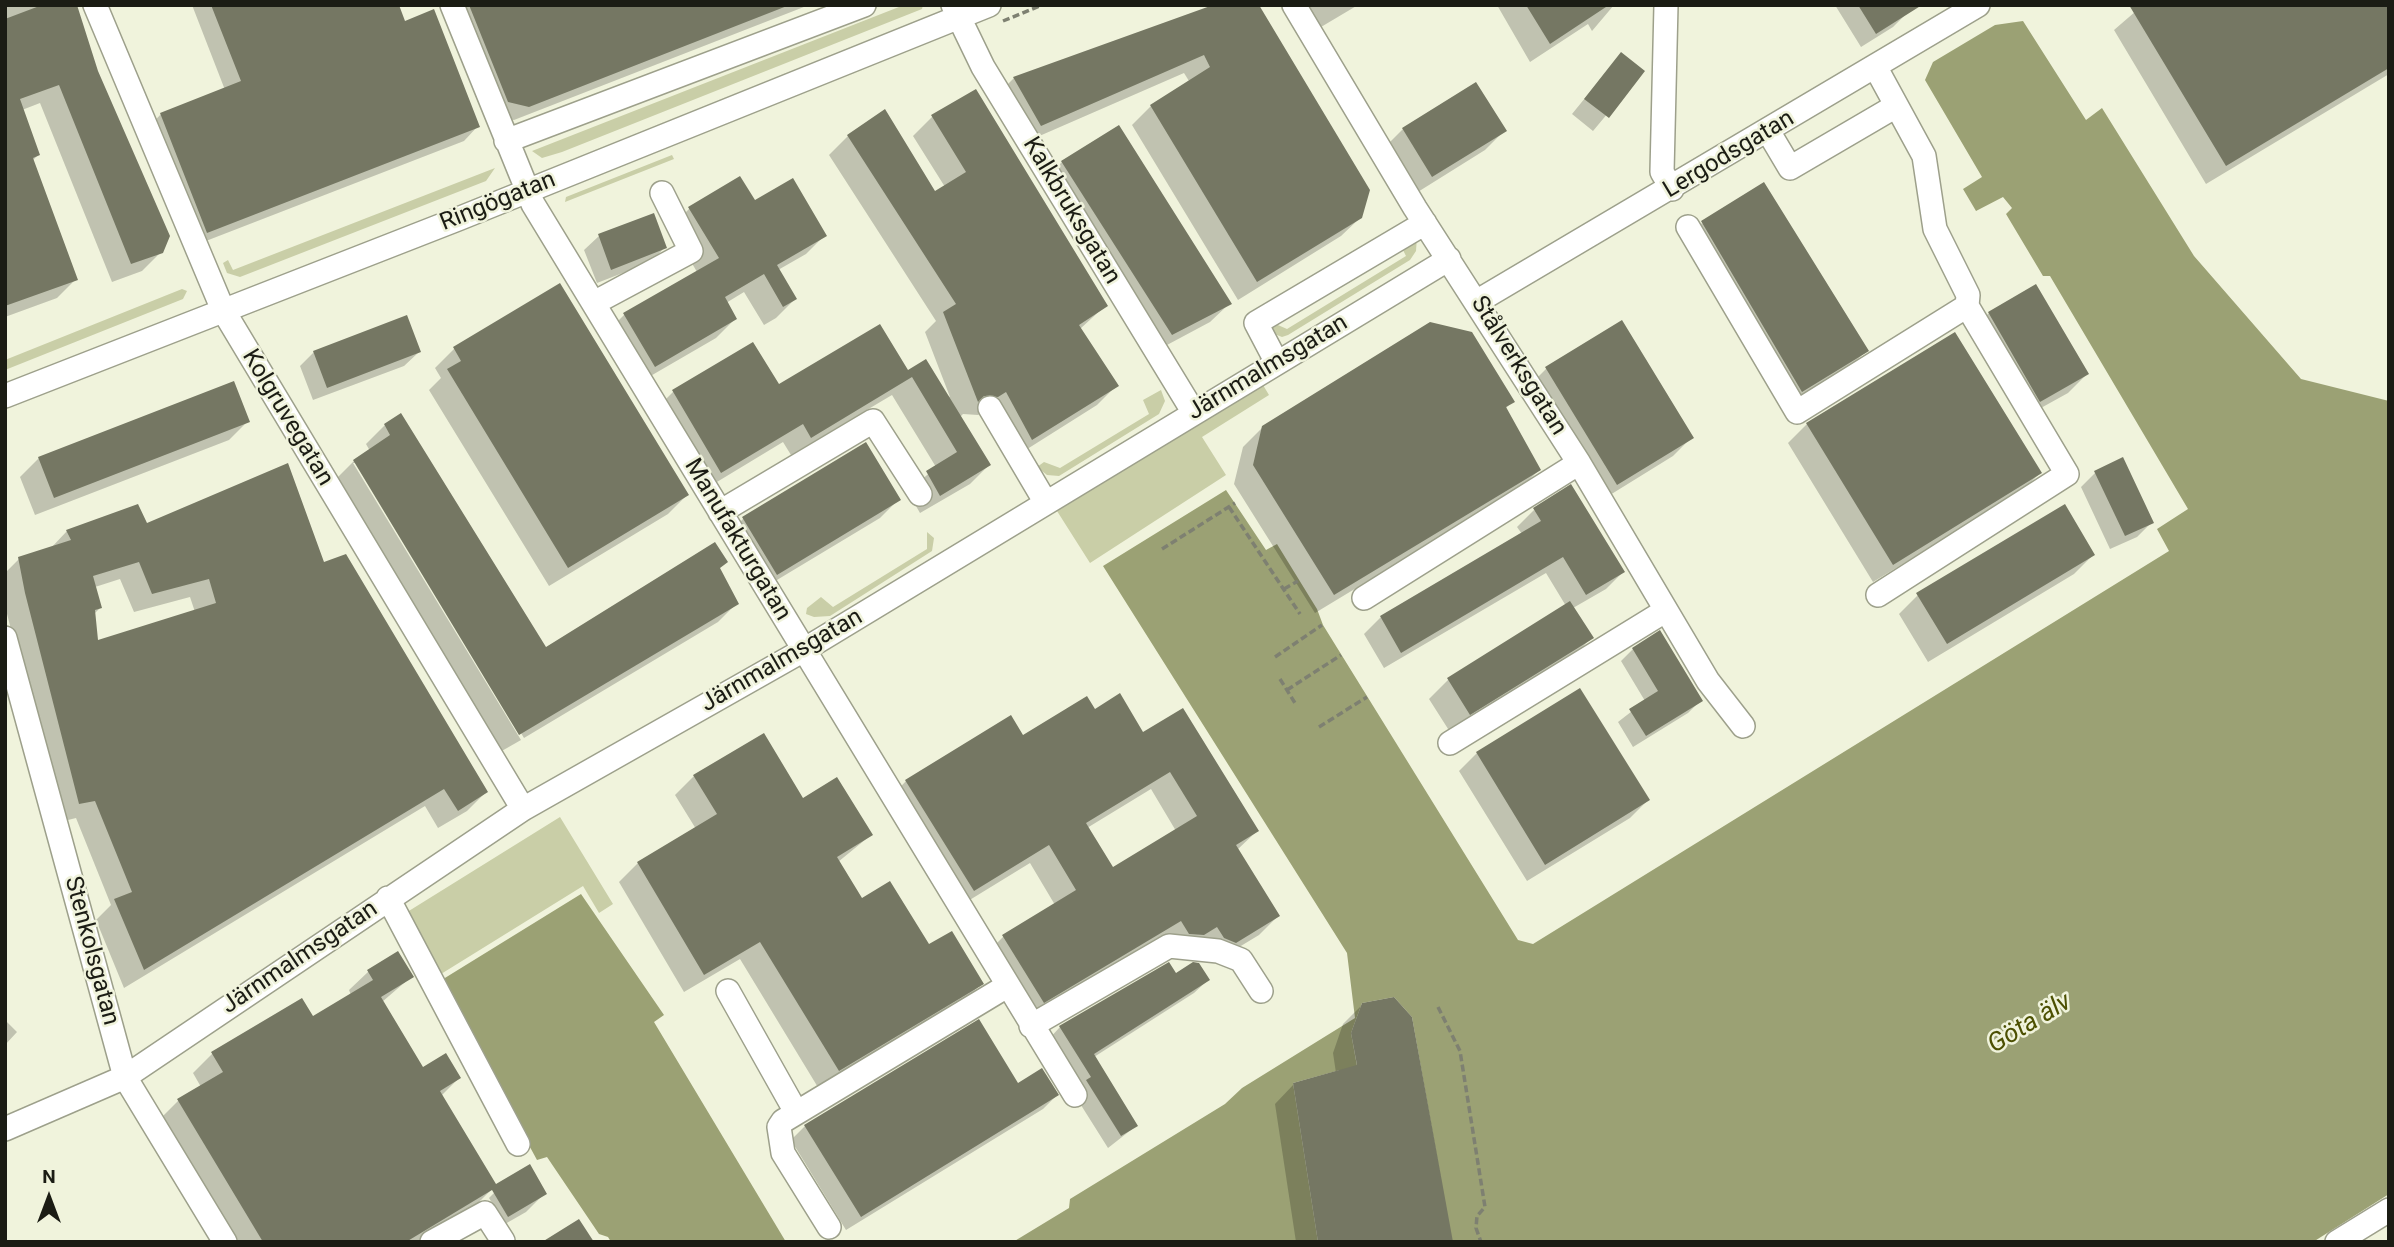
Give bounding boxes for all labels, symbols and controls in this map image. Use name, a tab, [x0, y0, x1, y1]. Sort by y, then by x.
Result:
street label: Lergodsgatan	[1658, 105, 1800, 205]
street label: Kalkbruksgatan	[1016, 132, 1126, 290]
street label: Ringögatan	[436, 166, 560, 238]
street label: Stålverksgatan	[1464, 291, 1572, 441]
street label: Järnmalmsgatan	[1183, 309, 1353, 427]
street label: Kolgruvegatan	[235, 345, 339, 491]
street label: Manufakturgatan	[677, 454, 797, 626]
street label: Järnmalmsgatan	[696, 603, 868, 719]
street label: Stenkolsgatan	[57, 873, 125, 1029]
street label: Järnmalmsgatan	[217, 895, 383, 1021]
water label: Göta älv	[1983, 987, 2077, 1061]
north arrow	[14, 1163, 84, 1233]
text: N	[42, 1165, 56, 1188]

